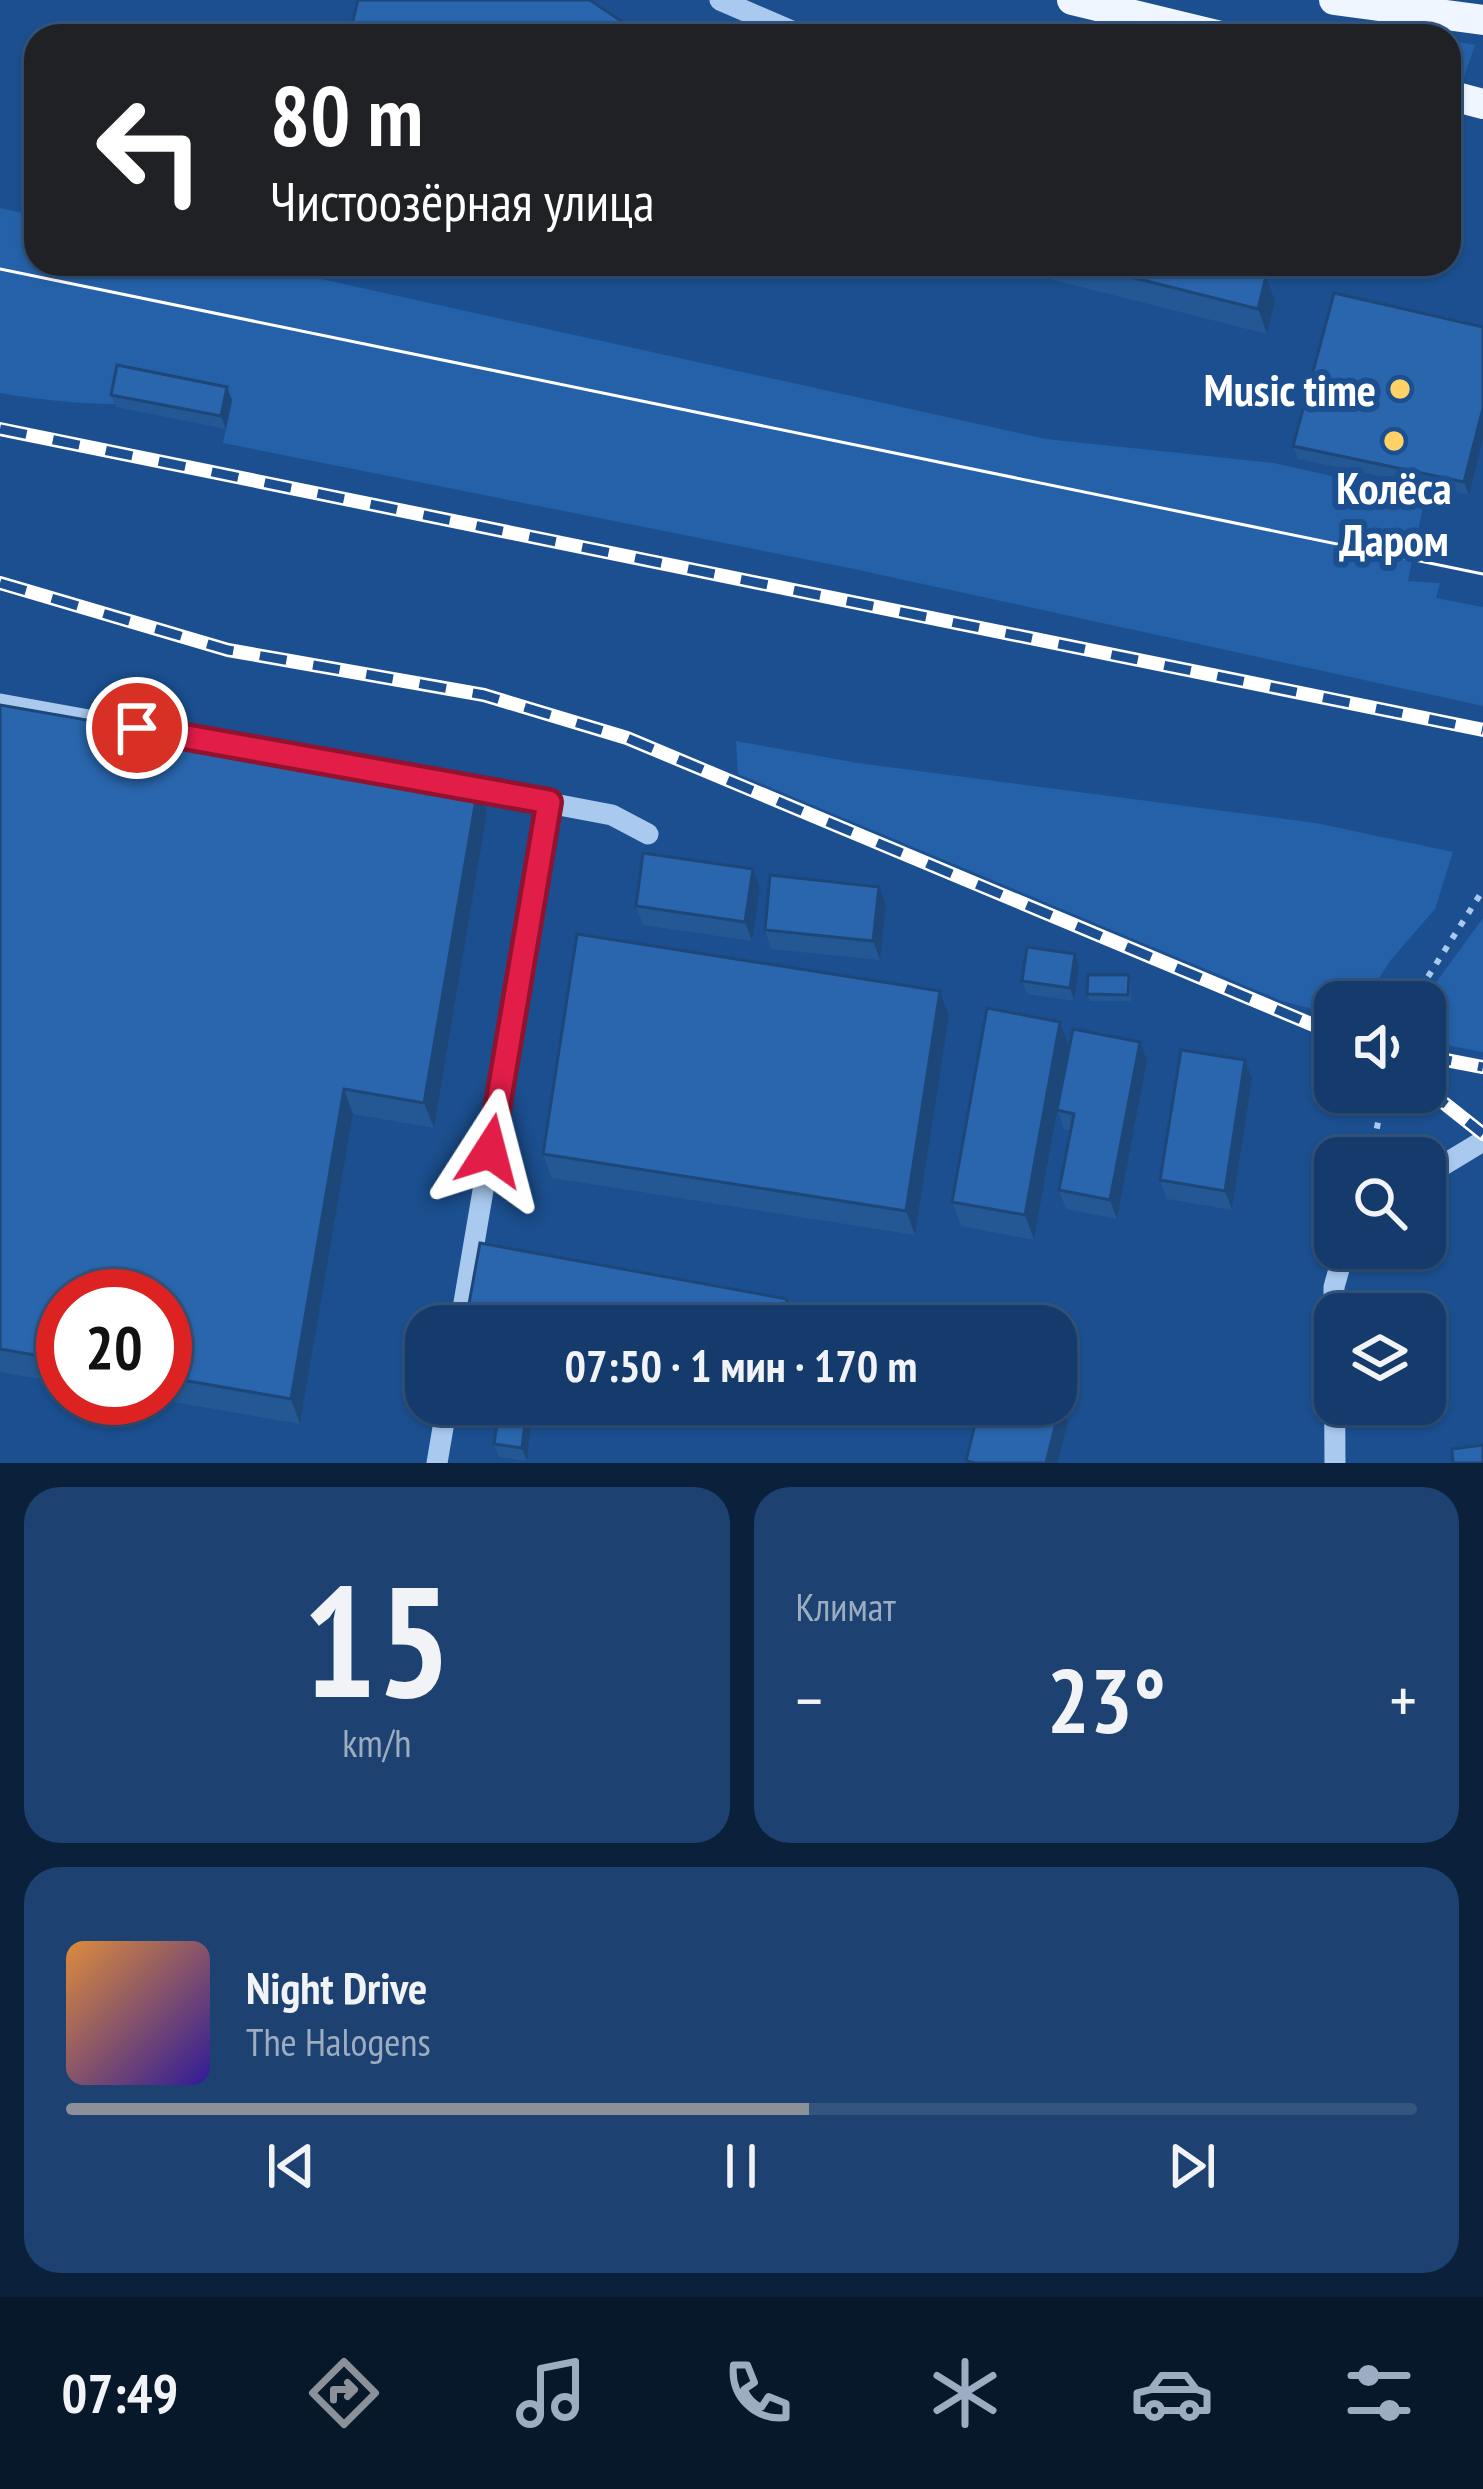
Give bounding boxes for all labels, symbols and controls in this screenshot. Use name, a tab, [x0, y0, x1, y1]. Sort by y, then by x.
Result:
text: 80 m	[270, 60, 423, 169]
icon: left	[72, 72, 228, 228]
text: Чистоозёрная улица	[270, 166, 655, 236]
place label: Music time	[1204, 360, 1376, 418]
marker: Music time	[1387, 376, 1413, 402]
marker: Колёса Даром	[1381, 428, 1407, 454]
place label: Колёса Даром	[1336, 458, 1452, 568]
pin	[86, 677, 188, 779]
icon: arrive	[104, 695, 170, 761]
map controls	[1314, 981, 1446, 1425]
button: sound	[1314, 981, 1446, 1113]
position arrow	[427, 1088, 553, 1214]
button: search	[1314, 1137, 1446, 1269]
speed limit sign: 20	[36, 1269, 192, 1425]
button: layers	[1314, 1293, 1446, 1425]
text: 07:50 · 1 мин · 170 m	[565, 1336, 917, 1394]
text: 15	[302, 1538, 451, 1740]
text: Климат	[796, 1581, 896, 1632]
text: 23°	[1047, 1641, 1166, 1758]
text: −	[796, 1657, 823, 1742]
text: +	[1390, 1657, 1417, 1742]
text: km/h	[342, 1717, 411, 1768]
text: Night Drive	[246, 1958, 427, 2016]
text: The Halogens	[246, 2016, 431, 2067]
icon: previous	[258, 2133, 324, 2199]
icon: pause	[708, 2133, 774, 2199]
icon: next	[1159, 2133, 1225, 2199]
icon: directions	[302, 2351, 386, 2435]
icon: music	[509, 2351, 593, 2435]
icon: phone	[716, 2351, 800, 2435]
icon: climate	[923, 2351, 1007, 2435]
icon: car	[1130, 2351, 1214, 2435]
icon: filters	[1337, 2351, 1421, 2435]
text: 07:49	[62, 2358, 178, 2428]

